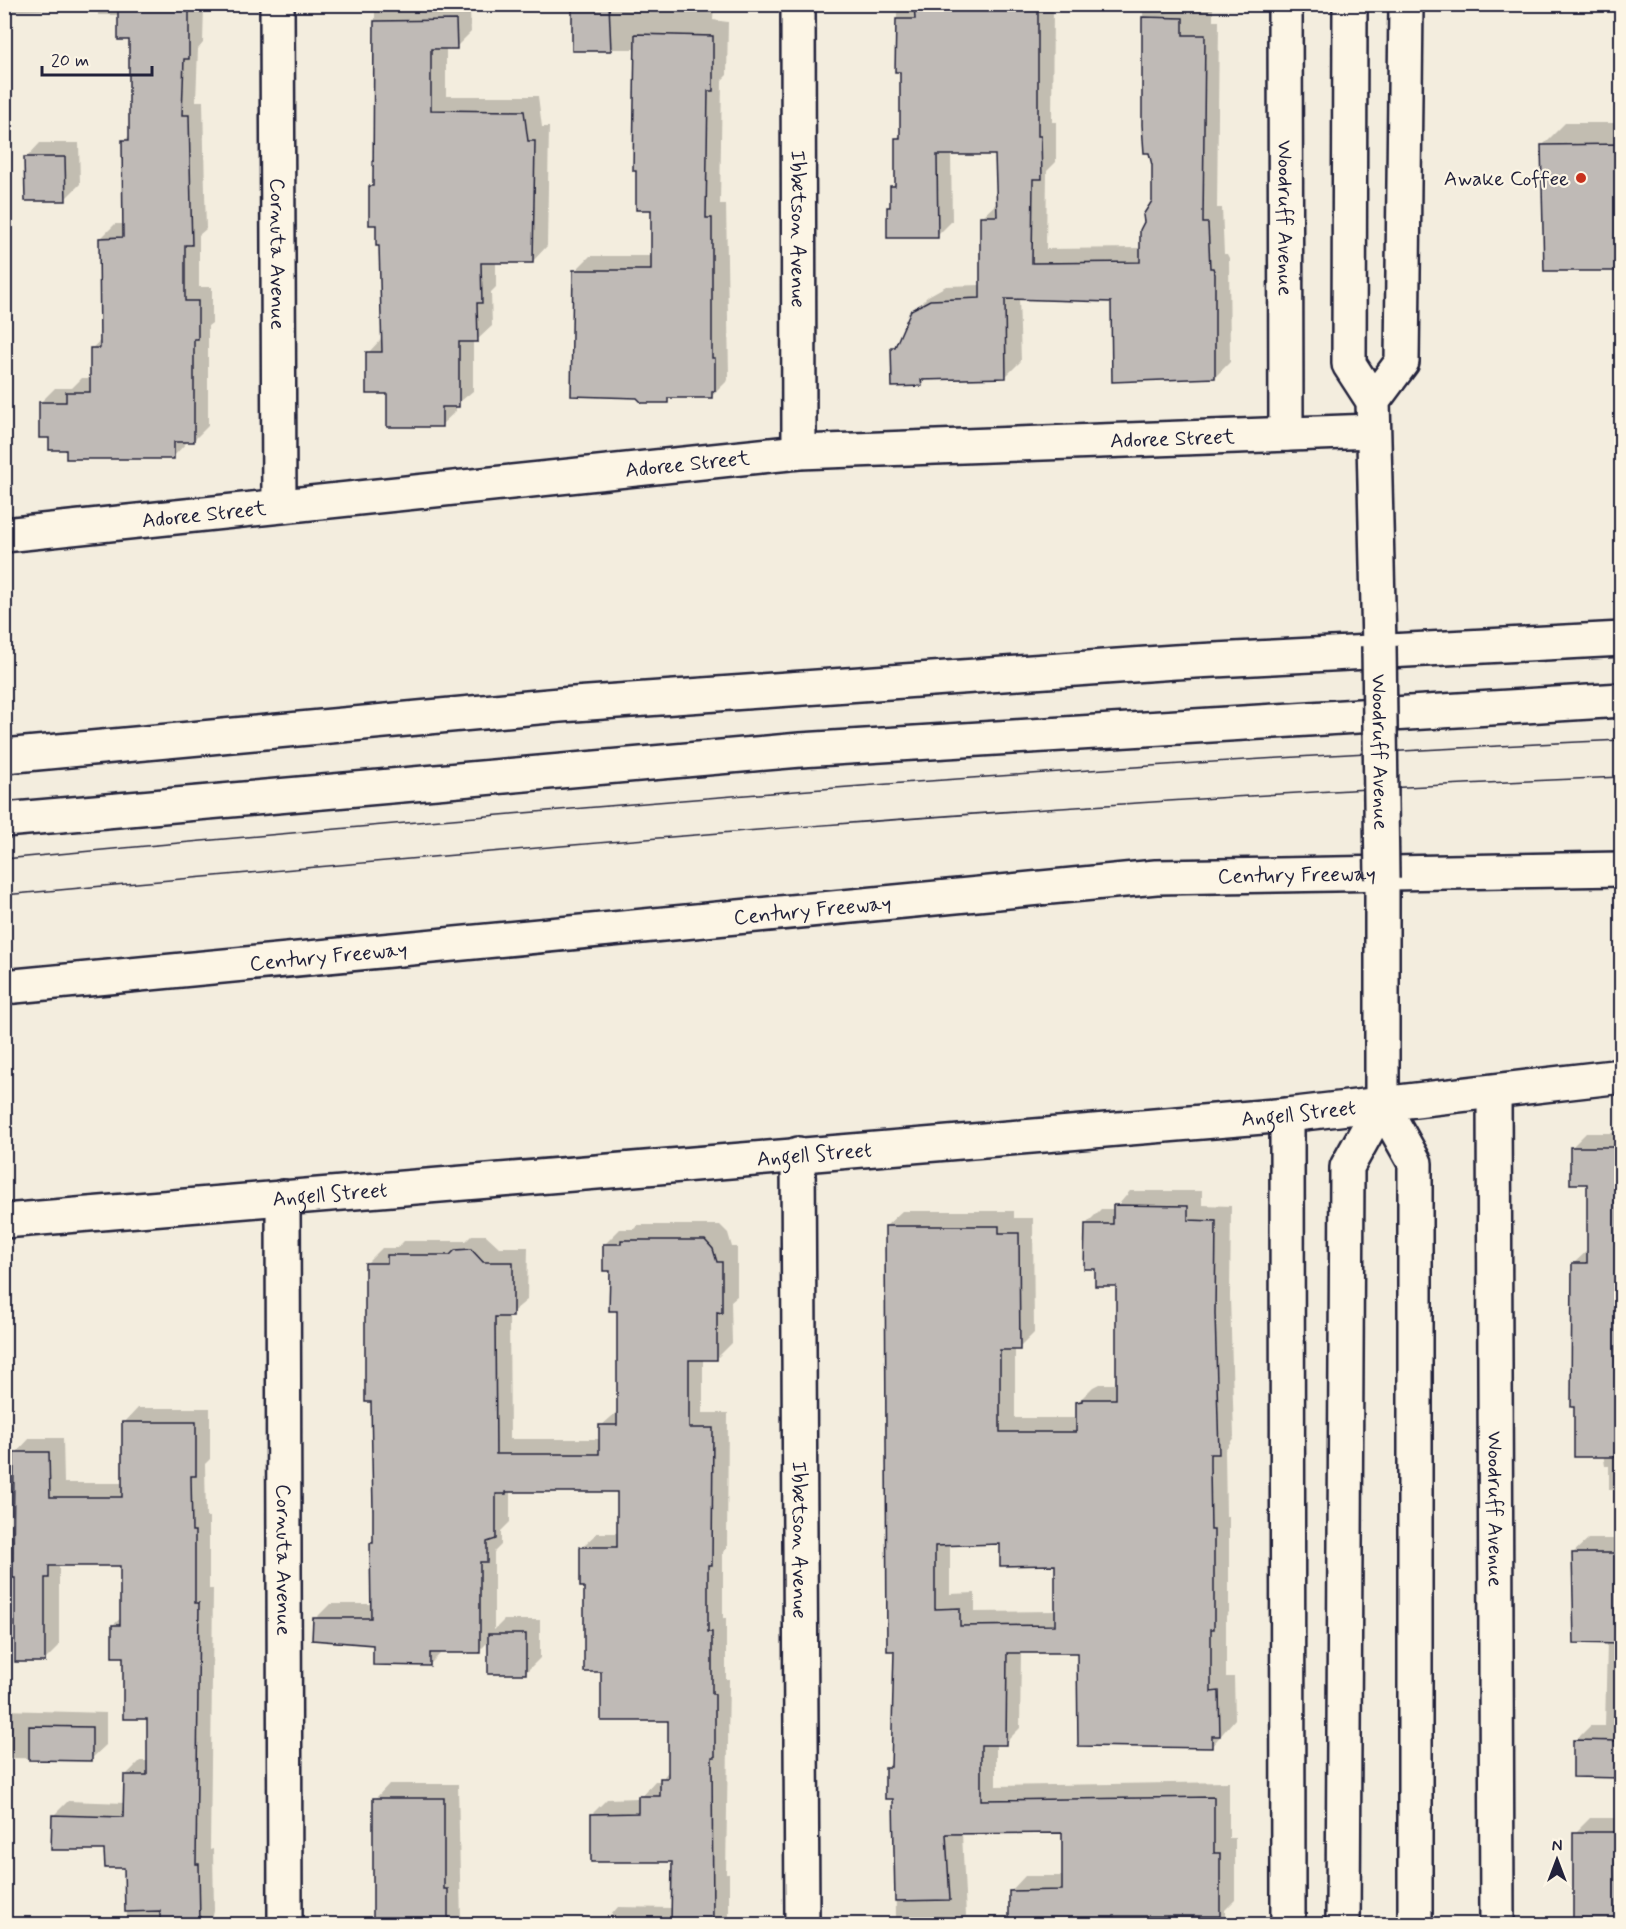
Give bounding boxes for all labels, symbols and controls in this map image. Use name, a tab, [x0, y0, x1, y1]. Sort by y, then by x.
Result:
scale bar	[42, 39, 152, 77]
text: 20 m	[51, 49, 89, 73]
street label: Woodruff Avenue	[1270, 140, 1299, 296]
street label: Ibbetson Avenue	[783, 150, 812, 308]
place label: Awake Coffee	[1444, 165, 1569, 193]
marker: Awake Coffee	[1574, 171, 1588, 185]
street label: Cornuta Avenue	[263, 178, 291, 330]
street label: Adoree Street	[1109, 423, 1236, 456]
street label: Adoree Street	[624, 444, 752, 485]
street label: Adoree Street	[140, 495, 268, 536]
street label: Woodruff Avenue	[1364, 674, 1394, 830]
street label: Century Freeway	[1217, 860, 1376, 891]
street label: Century Freeway	[732, 889, 893, 932]
street label: Century Freeway	[248, 936, 409, 978]
street label: Angell Street	[1240, 1094, 1358, 1134]
street label: Angell Street	[756, 1136, 873, 1174]
street label: Angell Street	[271, 1176, 389, 1214]
street label: Woodruff Avenue	[1480, 1431, 1509, 1587]
street label: Ibbetson Avenue	[785, 1461, 813, 1619]
street label: Cornuta Avenue	[269, 1484, 297, 1636]
north arrow	[1527, 1830, 1587, 1890]
text: N	[1552, 1836, 1562, 1857]

